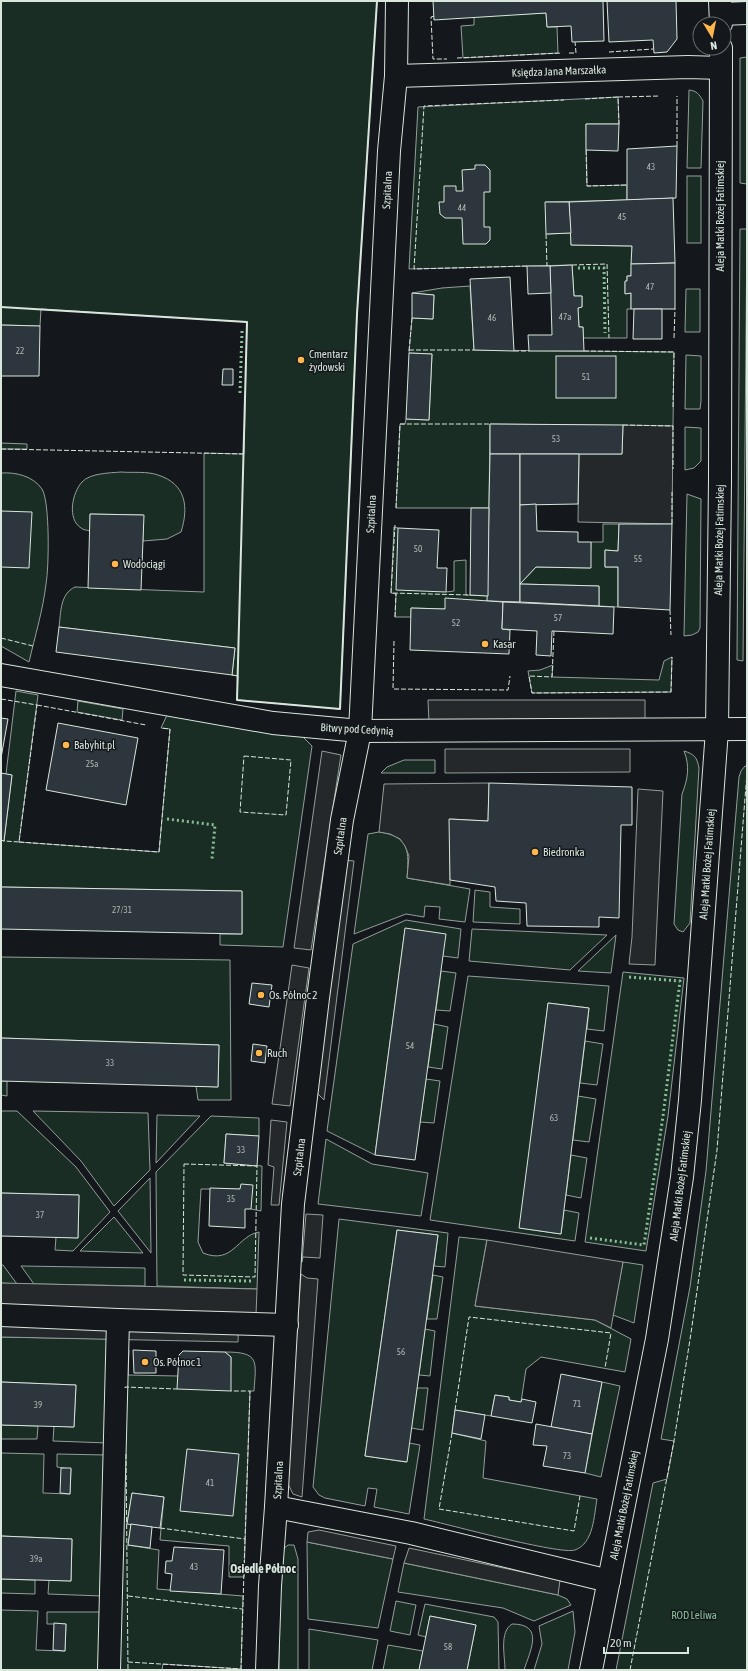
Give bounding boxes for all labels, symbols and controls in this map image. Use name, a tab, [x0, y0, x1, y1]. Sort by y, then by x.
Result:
north arrow	[692, 16, 732, 56]
text: N	[709, 39, 718, 52]
street label: Księdza Jana Marszałka	[511, 63, 607, 79]
street label: Aleja Matki Bożej Fatimskiej	[714, 160, 726, 272]
house number: 43	[647, 162, 655, 172]
street label: Szpitalna	[380, 171, 394, 209]
house number: 44	[458, 203, 466, 213]
house number: 45	[618, 212, 626, 222]
house number: 47	[646, 282, 654, 292]
house number: 47a	[559, 312, 571, 322]
house number: 46	[488, 313, 496, 323]
house number: 22	[16, 346, 24, 356]
place label: Cmentarz żydowski	[309, 348, 348, 373]
marker: Cmentarz żydowski	[296, 355, 306, 365]
house number: 51	[582, 372, 590, 382]
house number: 53	[552, 434, 560, 444]
street label: Aleja Matki Bożej Fatimskiej	[712, 484, 726, 596]
street label: Szpitalna	[364, 495, 378, 533]
house number: 50	[414, 544, 422, 554]
house number: 55	[634, 554, 642, 564]
place label: Wodociągi	[123, 558, 165, 570]
marker: Wodociągi	[110, 559, 120, 569]
house number: 57	[554, 613, 562, 623]
house number: 52	[452, 618, 460, 628]
place label: Kasar	[493, 638, 516, 650]
marker: Kasar	[480, 639, 490, 649]
street label: Bitwy pod Cedynią	[320, 721, 394, 737]
place label: Babyhit.pl	[74, 739, 115, 751]
marker: Babyhit.pl	[61, 740, 71, 750]
house number: 25a	[86, 759, 98, 769]
street label: Aleja Matki Bożej Fatimskiej	[697, 808, 717, 920]
street label: Szpitalna	[331, 816, 349, 856]
place label: Biedronka	[543, 846, 585, 858]
marker: Biedronka	[530, 847, 540, 857]
house number: 27/31	[112, 905, 132, 915]
place label: Os. Północ 2	[269, 989, 317, 1001]
marker: Os. Północ 2	[256, 990, 266, 1000]
house number: 54	[406, 1041, 414, 1051]
place label: Ruch	[267, 1047, 287, 1059]
marker: Ruch	[254, 1048, 264, 1058]
house number: 33	[106, 1058, 114, 1068]
house number: 63	[550, 1113, 558, 1123]
street label: Aleja Matki Bożej Fatimskiej	[667, 1130, 693, 1242]
street label: Szpitalna	[291, 1137, 307, 1177]
house number: 33	[237, 1145, 245, 1155]
house number: 35	[227, 1194, 235, 1204]
house number: 37	[36, 1210, 44, 1220]
house number: 56	[397, 1347, 405, 1357]
place label: Os. Północ 1	[153, 1356, 201, 1368]
marker: Os. Północ 1	[140, 1357, 150, 1367]
house number: 71	[573, 1399, 581, 1409]
house number: 39	[34, 1400, 42, 1410]
street label: Aleja Matki Bożej Fatimskiej	[608, 1449, 640, 1561]
house number: 73	[563, 1451, 571, 1461]
street label: Szpitalna	[271, 1461, 285, 1499]
house number: 41	[206, 1478, 214, 1488]
house number: 39a	[30, 1554, 42, 1564]
house number: 43	[190, 1562, 198, 1572]
district label: Osiedle Północ	[230, 1562, 296, 1576]
park label: ROD Leliwa	[671, 1609, 717, 1621]
scale bar	[604, 1629, 688, 1655]
text: 20 m	[610, 1636, 632, 1650]
house number: 58	[444, 1642, 452, 1652]

